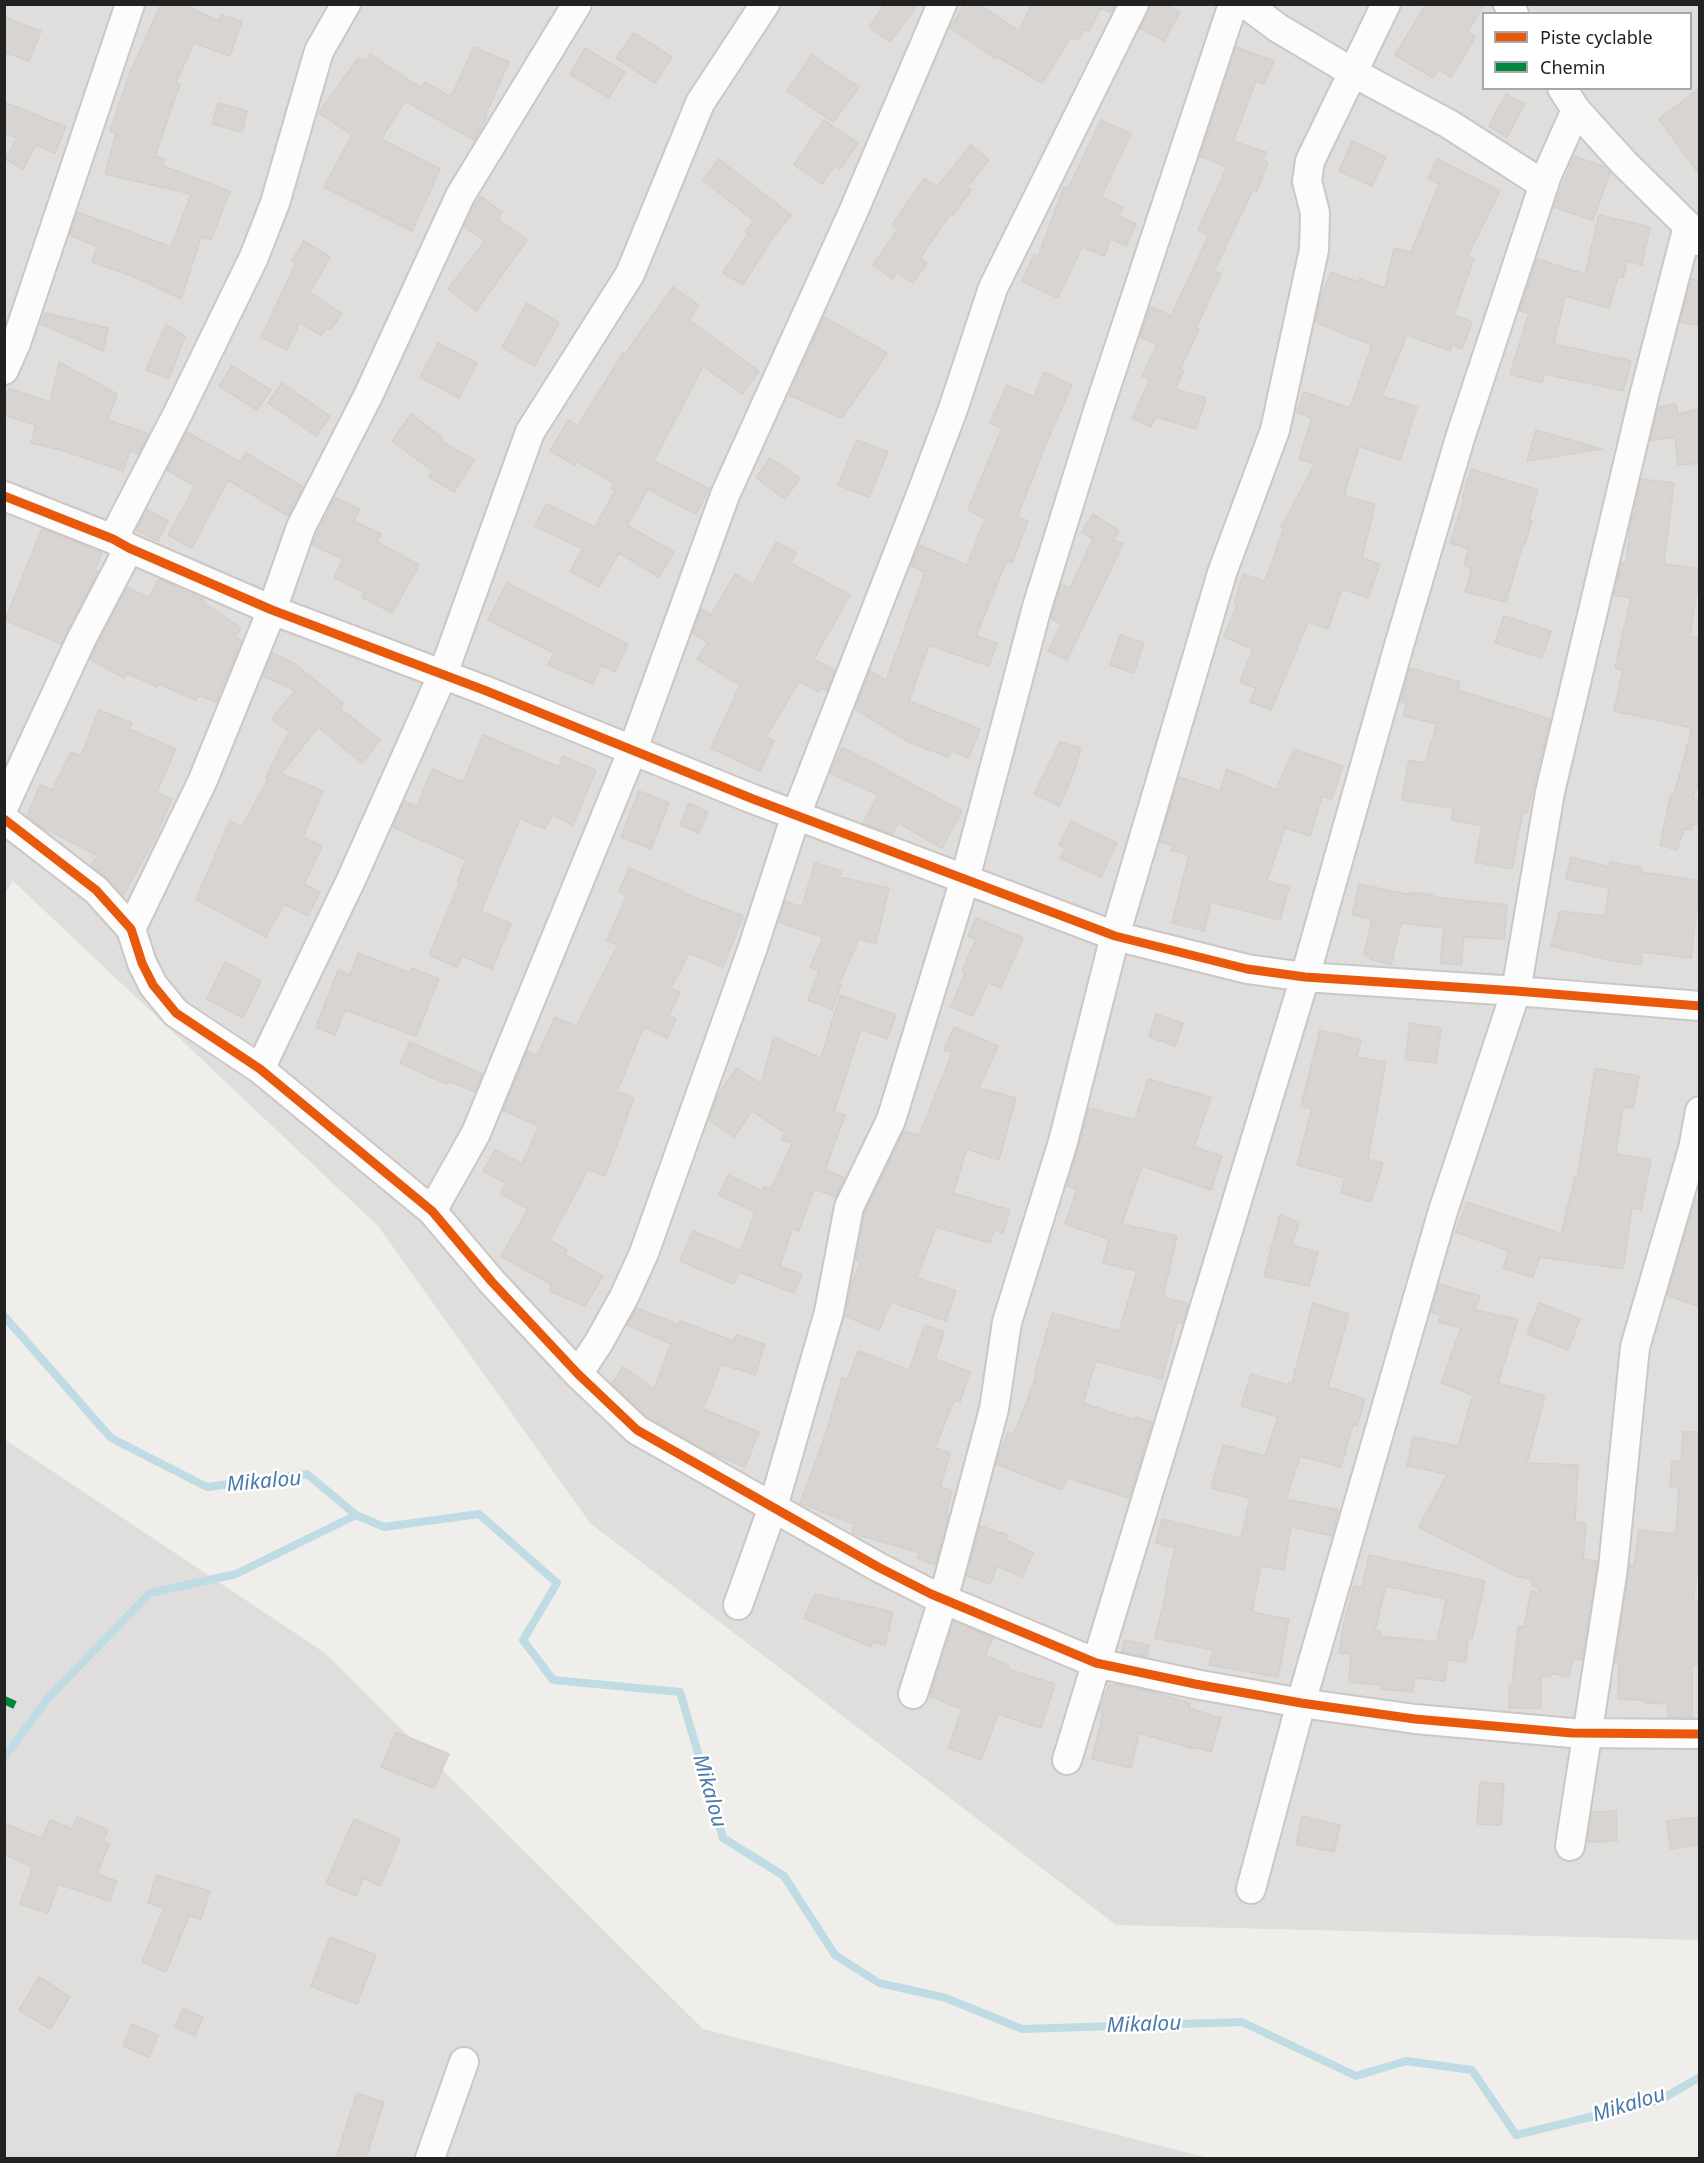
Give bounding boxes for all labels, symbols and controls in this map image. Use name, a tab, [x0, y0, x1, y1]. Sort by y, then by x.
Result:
legend	[1482, 12, 1692, 90]
text: Piste cyclable	[1540, 25, 1653, 49]
text: Chemin	[1540, 55, 1605, 79]
water label: Mikalou	[226, 1466, 302, 1498]
water label: Mikalou	[687, 1752, 731, 1830]
water label: Mikalou	[1106, 2011, 1182, 2039]
water label: Mikalou	[1590, 2082, 1668, 2128]

